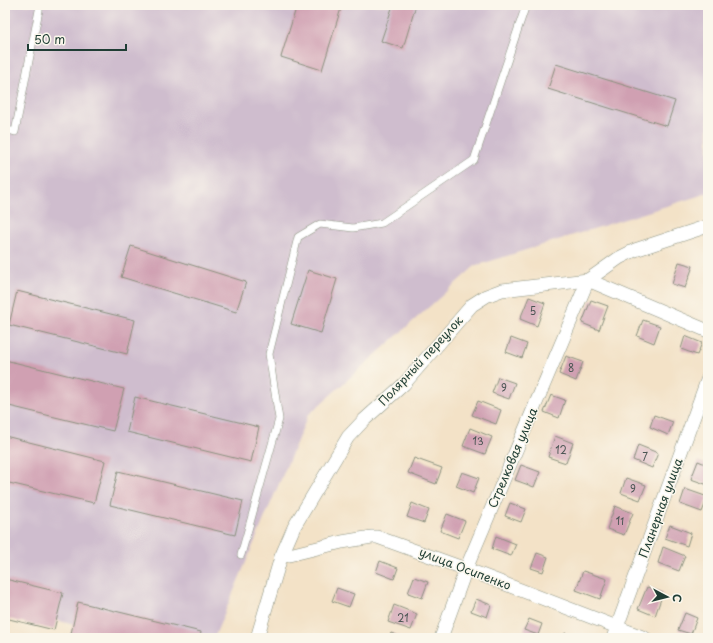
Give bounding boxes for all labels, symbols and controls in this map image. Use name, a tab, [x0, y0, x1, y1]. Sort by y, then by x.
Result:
scale bar	[28, 26, 126, 52]
text: 50 m	[34, 30, 65, 48]
house number: 5	[530, 303, 536, 318]
street label: Полярный переулок	[374, 311, 467, 409]
house number: 8	[568, 360, 574, 375]
house number: 9	[501, 380, 507, 395]
street label: Стрелковая улица	[483, 404, 542, 511]
house number: 13	[472, 433, 484, 448]
house number: 12	[555, 442, 567, 457]
house number: 7	[642, 449, 648, 464]
street label: Планерная улица	[634, 455, 687, 560]
house number: 9	[630, 481, 636, 496]
house number: 11	[616, 513, 624, 528]
street label: улица Осипенко	[417, 542, 514, 594]
north arrow	[647, 577, 687, 617]
text: С	[668, 593, 686, 603]
house number: 21	[397, 610, 409, 625]

